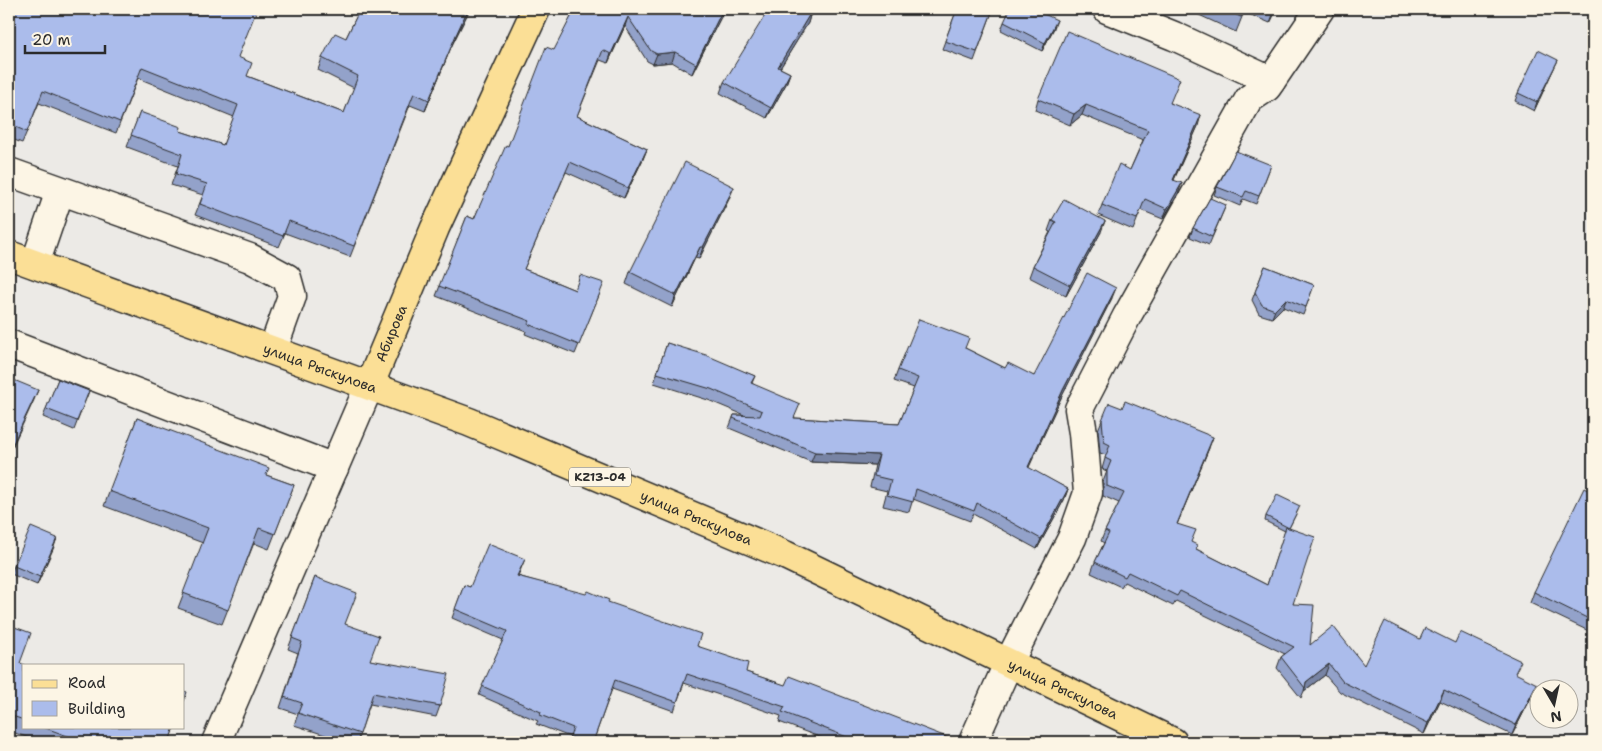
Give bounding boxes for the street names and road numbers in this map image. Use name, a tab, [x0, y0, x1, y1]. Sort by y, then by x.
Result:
street label: Абирова	[371, 302, 411, 365]
street label: улица Рыскулова	[261, 339, 380, 397]
road number: KZ13-04	[569, 468, 631, 487]
street label: улица Рыскулова	[638, 486, 755, 549]
street label: улица Рыскулова	[1005, 655, 1121, 723]

